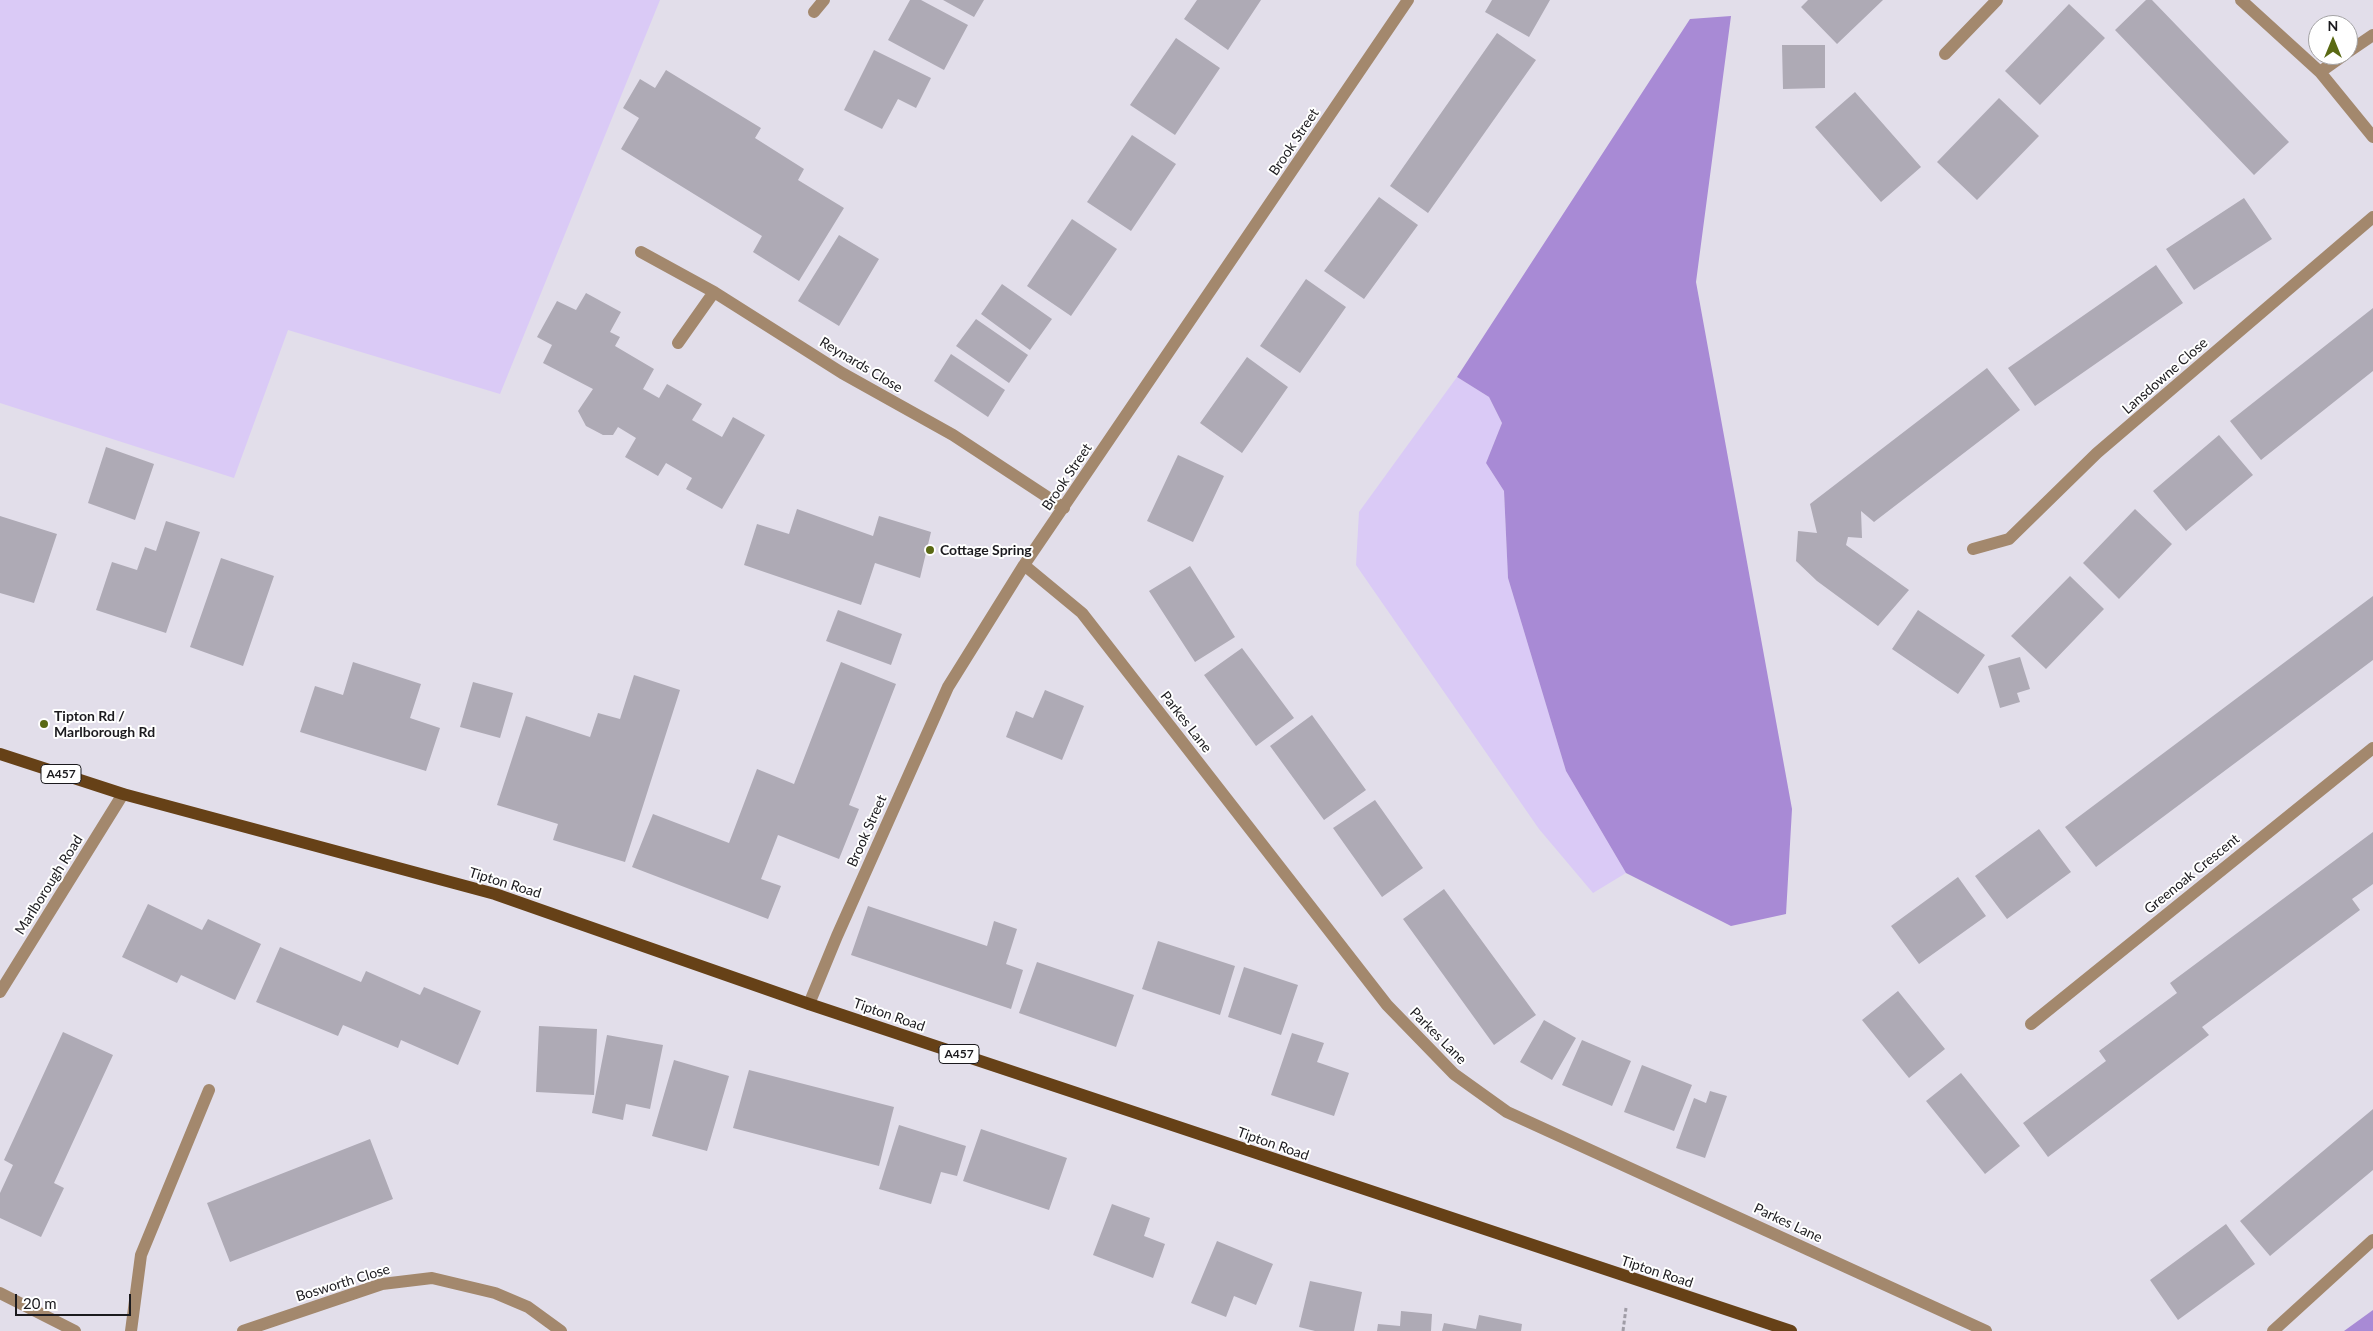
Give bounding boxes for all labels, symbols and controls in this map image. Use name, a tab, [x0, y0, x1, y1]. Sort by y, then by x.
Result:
north arrow	[2308, 15, 2358, 65]
text: N	[2328, 17, 2338, 34]
street label: Brook Street	[1265, 105, 1323, 179]
street label: Reynards Close	[816, 334, 906, 396]
street label: Lansdowne Close	[2119, 334, 2211, 418]
street label: Brook Street	[1038, 440, 1096, 514]
place label: Cottage Spring	[940, 542, 1032, 558]
marker: Cottage Spring	[924, 544, 936, 556]
street label: Parkes Lane	[1157, 688, 1215, 756]
place label: Tipton Rd / Marlborough Rd	[54, 708, 155, 740]
marker: Tipton Rd / Marlborough Rd	[38, 718, 50, 730]
road number: A457	[41, 764, 81, 784]
street label: Brook Street	[844, 792, 890, 870]
street label: Greenoak Crescent	[2141, 831, 2243, 917]
street label: Marlborough Road	[12, 832, 86, 938]
street label: Tipton Road	[467, 864, 543, 902]
street label: Tipton Road	[851, 995, 927, 1035]
street label: Parkes Lane	[1406, 1004, 1470, 1068]
road number: A457	[939, 1044, 979, 1064]
street label: Tipton Road	[1235, 1124, 1311, 1164]
street label: Parkes Lane	[1751, 1200, 1825, 1246]
street label: Tipton Road	[1619, 1252, 1695, 1292]
street label: Bosworth Close	[294, 1261, 392, 1305]
scale bar	[18, 1284, 134, 1316]
text: 20 m	[23, 1294, 57, 1312]

